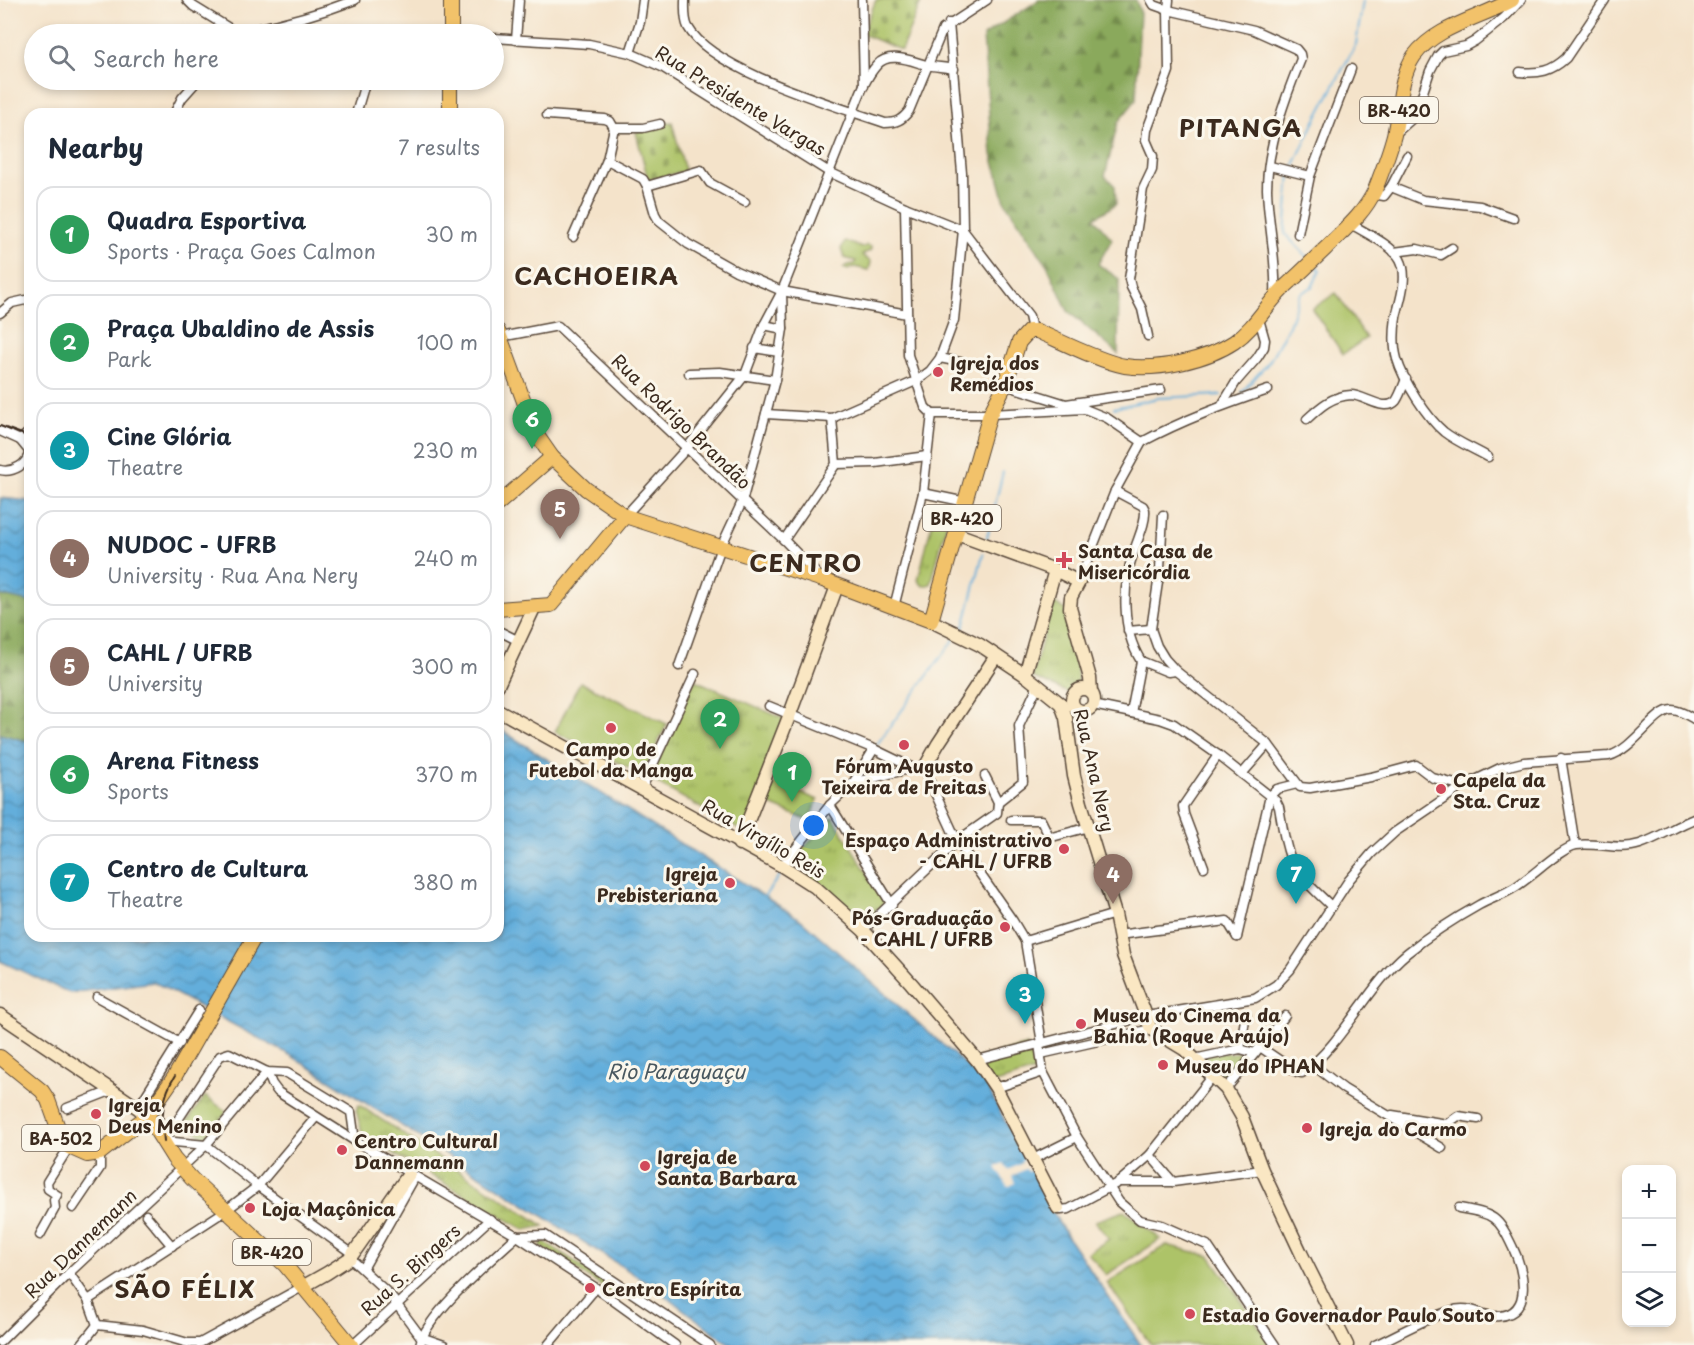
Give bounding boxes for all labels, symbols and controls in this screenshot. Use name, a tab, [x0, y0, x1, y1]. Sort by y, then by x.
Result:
search box	[24, 24, 504, 90]
street label: Rua Presidente Vargas	[651, 38, 831, 162]
icon: search	[45, 41, 78, 74]
text: Search here	[93, 41, 219, 74]
road number: BR-420	[1360, 97, 1438, 123]
district label: PITANGA	[1179, 109, 1303, 145]
text: Nearby	[48, 128, 143, 167]
text: 7 results	[398, 132, 480, 162]
text: Quadra Esportiva	[107, 203, 306, 236]
text: 1	[65, 219, 74, 249]
text: 30 m	[425, 219, 478, 249]
text: Sports · Praça Goes Calmon	[107, 236, 376, 266]
district label: CACHOEIRA	[514, 257, 680, 293]
text: Praça Ubaldino de Assis	[107, 311, 374, 344]
text: 2	[62, 327, 77, 357]
text: 100 m	[417, 327, 478, 357]
text: Park	[107, 344, 152, 374]
street label: Rua Rodrigo Brandão	[606, 347, 758, 495]
place label: Igreja dos Remédios	[950, 349, 1040, 397]
marker: Igreja dos Remédios	[931, 365, 945, 379]
pin: 6	[512, 400, 552, 449]
text: Cine Glória	[107, 419, 232, 452]
text: 3	[63, 435, 76, 465]
text: 230 m	[413, 435, 478, 465]
text: Theatre	[107, 452, 183, 482]
pin: 5	[540, 490, 580, 539]
road number: BR-420	[923, 505, 1001, 531]
text: NUDOC - UFRB	[107, 527, 277, 560]
place label: Santa Casa de Misericórdia	[1078, 537, 1213, 585]
text: 4	[63, 543, 76, 573]
text: 240 m	[413, 543, 478, 573]
district label: CENTRO	[749, 544, 863, 580]
marker: Santa Casa de Misericórdia	[1055, 551, 1073, 569]
text: University · Rua Ana Nery	[107, 560, 359, 590]
text: CAHL / UFRB	[107, 635, 253, 668]
text: 5	[63, 651, 76, 681]
text: 300 m	[411, 651, 478, 681]
text: University	[107, 668, 203, 698]
pin: 2	[700, 700, 740, 749]
street label: Rua Ana Nery	[1068, 706, 1122, 834]
marker: Campo de Futebol da Manga	[604, 721, 618, 735]
place label: Campo de Futebol da Manga	[529, 735, 693, 783]
marker: Fórum Augusto Teixeira de Freitas	[897, 738, 911, 752]
text: Arena Fitness	[107, 743, 259, 776]
pin: 1	[772, 752, 812, 802]
place label: Fórum Augusto Teixeira de Freitas	[822, 752, 987, 800]
text: 6	[62, 759, 77, 789]
text: 370 m	[415, 759, 478, 789]
place label: Capela da Sta. Cruz	[1453, 766, 1546, 814]
text: Sports	[107, 776, 169, 806]
marker: Capela da Sta. Cruz	[1434, 782, 1448, 796]
street label: Rua Virgílio Reis	[697, 792, 831, 884]
your location	[799, 811, 828, 840]
place label: Espaço Administrativo - CAHL / UFRB	[845, 826, 1052, 874]
marker: Espaço Administrativo - CAHL / UFRB	[1057, 842, 1071, 856]
text: Centro de Cultura	[107, 851, 308, 884]
pin: 4	[1094, 854, 1132, 904]
pin: 7	[1276, 854, 1316, 904]
place label: Igreja Prebisteriana	[597, 860, 718, 908]
text: 7	[64, 867, 75, 897]
text: 380 m	[412, 867, 478, 897]
marker: Igreja Prebisteriana	[723, 876, 737, 890]
text: Theatre	[107, 884, 183, 914]
place label: Pós-Graduação - CAHL / UFRB	[852, 904, 993, 952]
marker: Pós-Graduação - CAHL / UFRB	[998, 920, 1012, 934]
pin: 3	[1006, 974, 1044, 1024]
place label: Museu do Cinema da Bahia (Roque Araújo)	[1093, 1001, 1290, 1049]
marker: Museu do Cinema da Bahia (Roque Araújo)	[1074, 1017, 1088, 1031]
place label: Museu do IPHAN	[1175, 1052, 1325, 1079]
water label: Rio Paraguaçu	[607, 1056, 746, 1086]
marker: Museu do IPHAN	[1156, 1058, 1170, 1072]
place label: Igreja Deus Menino	[108, 1091, 222, 1139]
marker: Igreja Deus Menino	[89, 1107, 103, 1121]
place label: Igreja do Carmo	[1319, 1115, 1467, 1142]
marker: Igreja do Carmo	[1300, 1121, 1314, 1135]
road number: BA-502	[22, 1125, 100, 1151]
place label: Centro Cultural Dannemann	[354, 1127, 498, 1175]
marker: Centro Cultural Dannemann	[335, 1143, 349, 1157]
place label: Igreja de Santa Barbara	[657, 1143, 798, 1191]
marker: Igreja de Santa Barbara	[638, 1159, 652, 1173]
map controls	[1622, 1165, 1676, 1327]
button: +	[1622, 1165, 1676, 1219]
street label: Rua Dannemann	[18, 1182, 142, 1304]
place label: Loja Maçônica	[262, 1195, 396, 1222]
marker: Loja Maçônica	[243, 1201, 257, 1215]
street label: Rua S. Bingers	[354, 1217, 466, 1321]
button: −	[1622, 1219, 1676, 1273]
road number: BR-420	[233, 1239, 311, 1265]
district label: SÃO FÉLIX	[114, 1270, 256, 1306]
button: layers	[1622, 1273, 1676, 1327]
place label: Centro Espírita	[602, 1275, 741, 1302]
marker: Centro Espírita	[583, 1281, 597, 1295]
place label: Estadio Governador Paulo Souto	[1202, 1301, 1495, 1328]
marker: Estadio Governador Paulo Souto	[1183, 1307, 1197, 1321]

